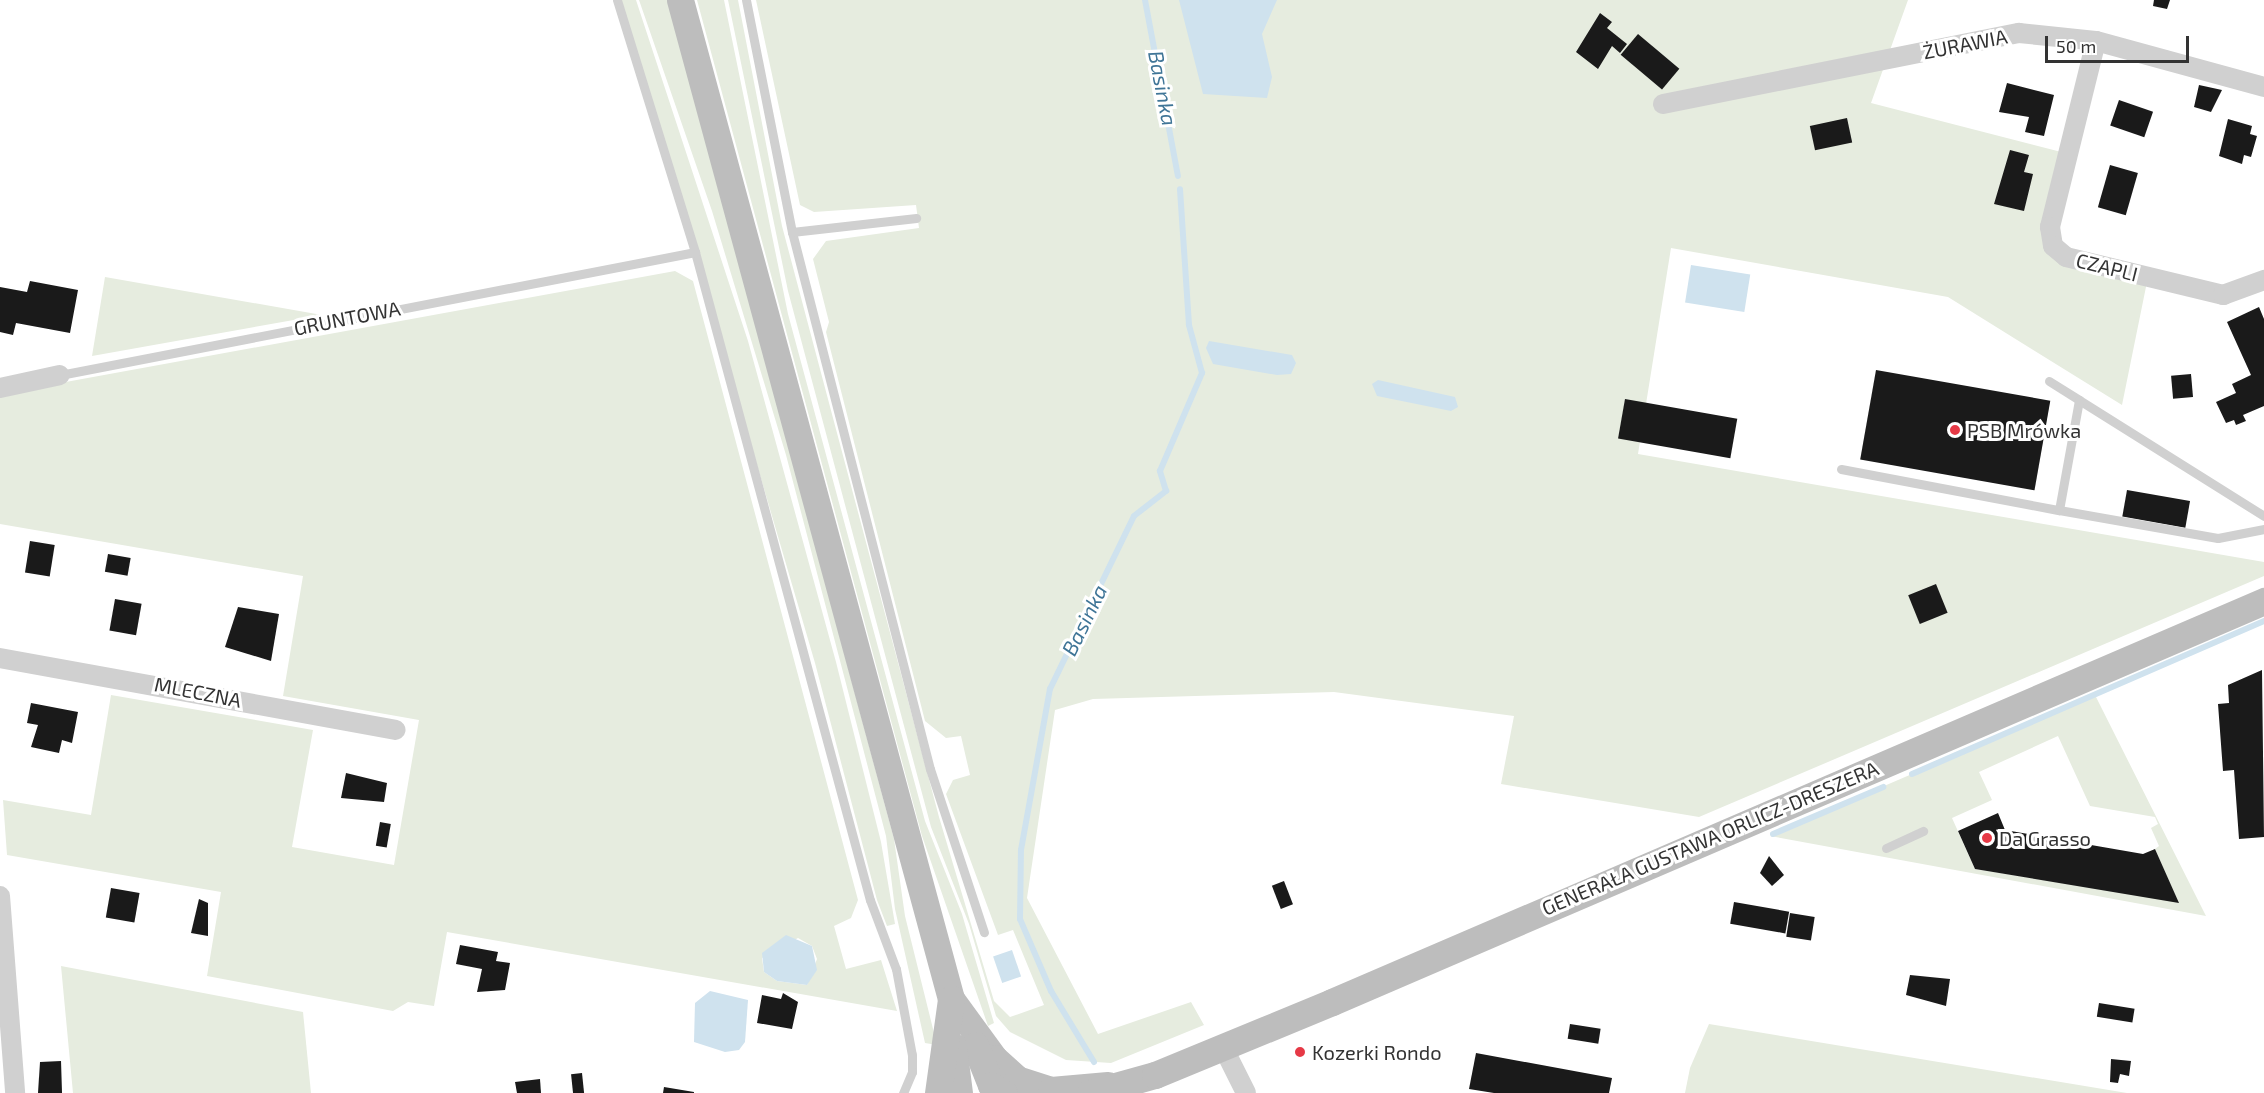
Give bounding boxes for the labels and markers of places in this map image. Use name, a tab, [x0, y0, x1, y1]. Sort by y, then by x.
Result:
place label: PSB Mrówka	[1967, 418, 2081, 442]
marker: PSB Mrówka	[1948, 423, 1962, 437]
place label: Da Grasso	[1999, 826, 2091, 850]
marker: Da Grasso	[1980, 831, 1994, 845]
place label: Kozerki Rondo	[1312, 1040, 1441, 1064]
marker: Kozerki Rondo	[1293, 1045, 1307, 1059]

